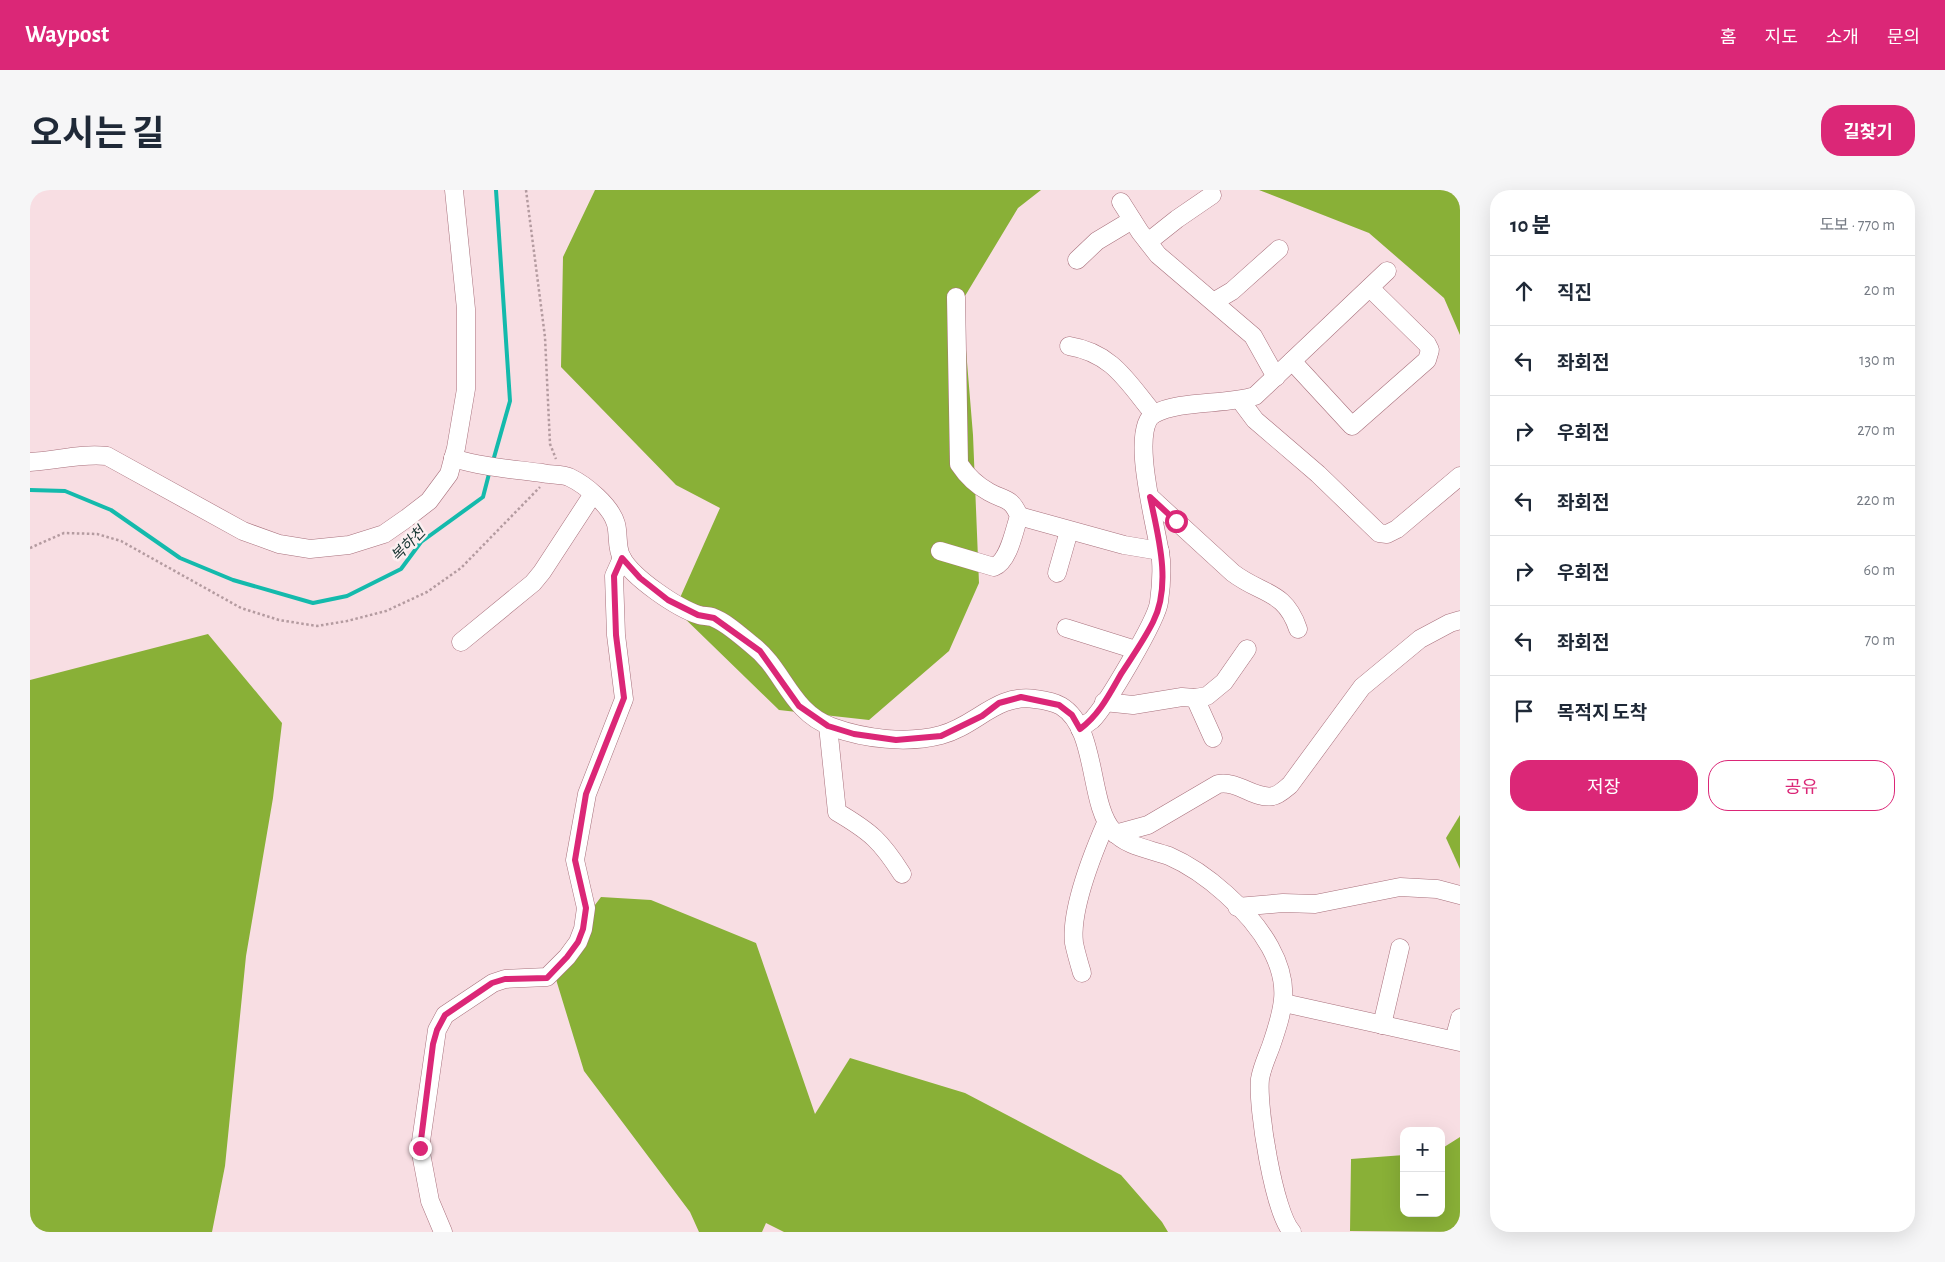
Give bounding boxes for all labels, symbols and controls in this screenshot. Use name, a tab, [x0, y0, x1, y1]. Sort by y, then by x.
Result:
text: Waypost	[25, 23, 109, 47]
text: 홈	[1720, 29, 1737, 47]
text: 지도	[1765, 29, 1798, 47]
text: 소개	[1826, 29, 1859, 47]
text: 문의	[1887, 29, 1920, 47]
button: 길찾기	[1821, 105, 1915, 156]
text: 오시는 길	[30, 117, 164, 152]
text: 10 분	[1510, 215, 1551, 236]
text: 도보 · 770 m	[1819, 217, 1895, 233]
icon: ahead	[1510, 277, 1538, 305]
text: 20 m	[1864, 282, 1895, 298]
text: 직진	[1557, 284, 1592, 303]
icon: left	[1510, 347, 1538, 375]
text: 130 m	[1859, 352, 1895, 368]
text: 좌회전	[1557, 354, 1609, 373]
icon: right	[1510, 417, 1538, 445]
text: 270 m	[1857, 422, 1895, 438]
text: 우회전	[1557, 424, 1609, 443]
icon: left	[1510, 487, 1538, 515]
text: 220 m	[1857, 492, 1895, 508]
text: 좌회전	[1557, 494, 1609, 513]
route start	[1165, 510, 1188, 533]
water label: 복하천	[388, 522, 430, 564]
icon: right	[1510, 557, 1538, 585]
text: 60 m	[1864, 562, 1895, 578]
text: 우회전	[1557, 564, 1609, 583]
icon: left	[1510, 627, 1538, 655]
text: 70 m	[1864, 632, 1895, 648]
text: 좌회전	[1557, 634, 1609, 653]
icon: arrive	[1510, 697, 1538, 725]
text: 목적지 도착	[1557, 704, 1647, 723]
button: 저장	[1510, 760, 1698, 811]
button: 공유	[1708, 760, 1895, 811]
map controls	[1400, 1127, 1445, 1217]
button: +	[1400, 1127, 1445, 1172]
route end	[409, 1137, 432, 1160]
button: −	[1400, 1172, 1445, 1217]

